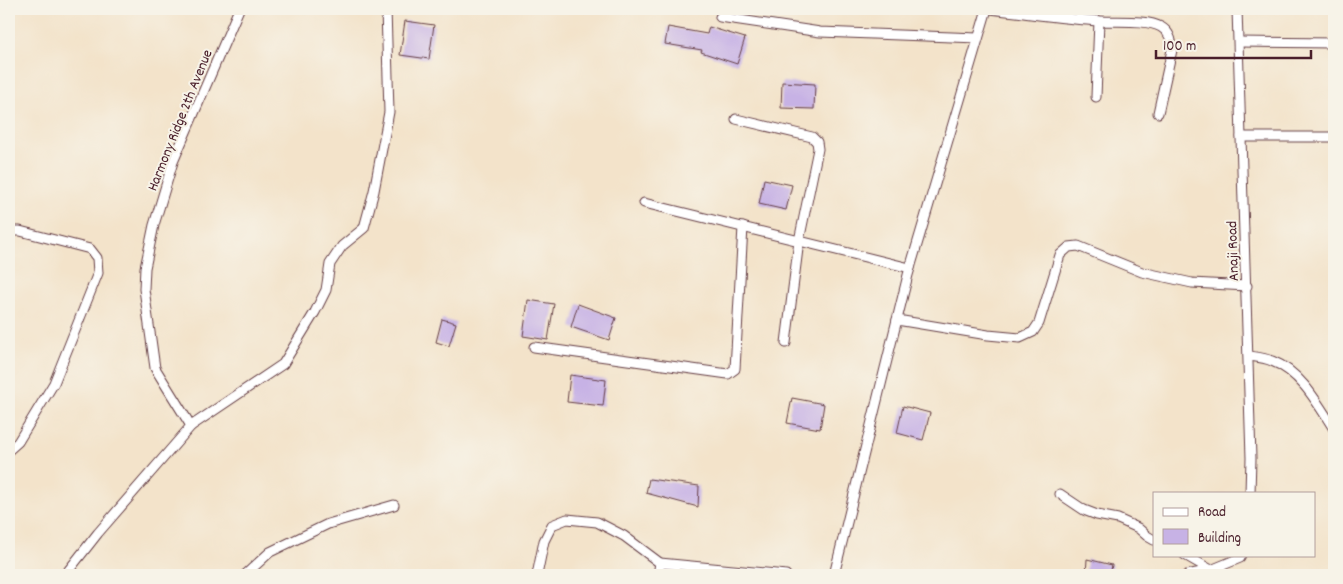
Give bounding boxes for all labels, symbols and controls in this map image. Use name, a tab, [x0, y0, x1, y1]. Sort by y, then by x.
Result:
scale bar	[1156, 28, 1310, 60]
text: 100 m	[1163, 36, 1196, 58]
street label: Harmony Ridge 2th Avenue	[142, 46, 219, 195]
street label: Anaji Road	[1222, 220, 1246, 281]
legend	[1153, 492, 1316, 556]
text: Road	[1198, 502, 1226, 524]
text: Building	[1198, 528, 1241, 550]

